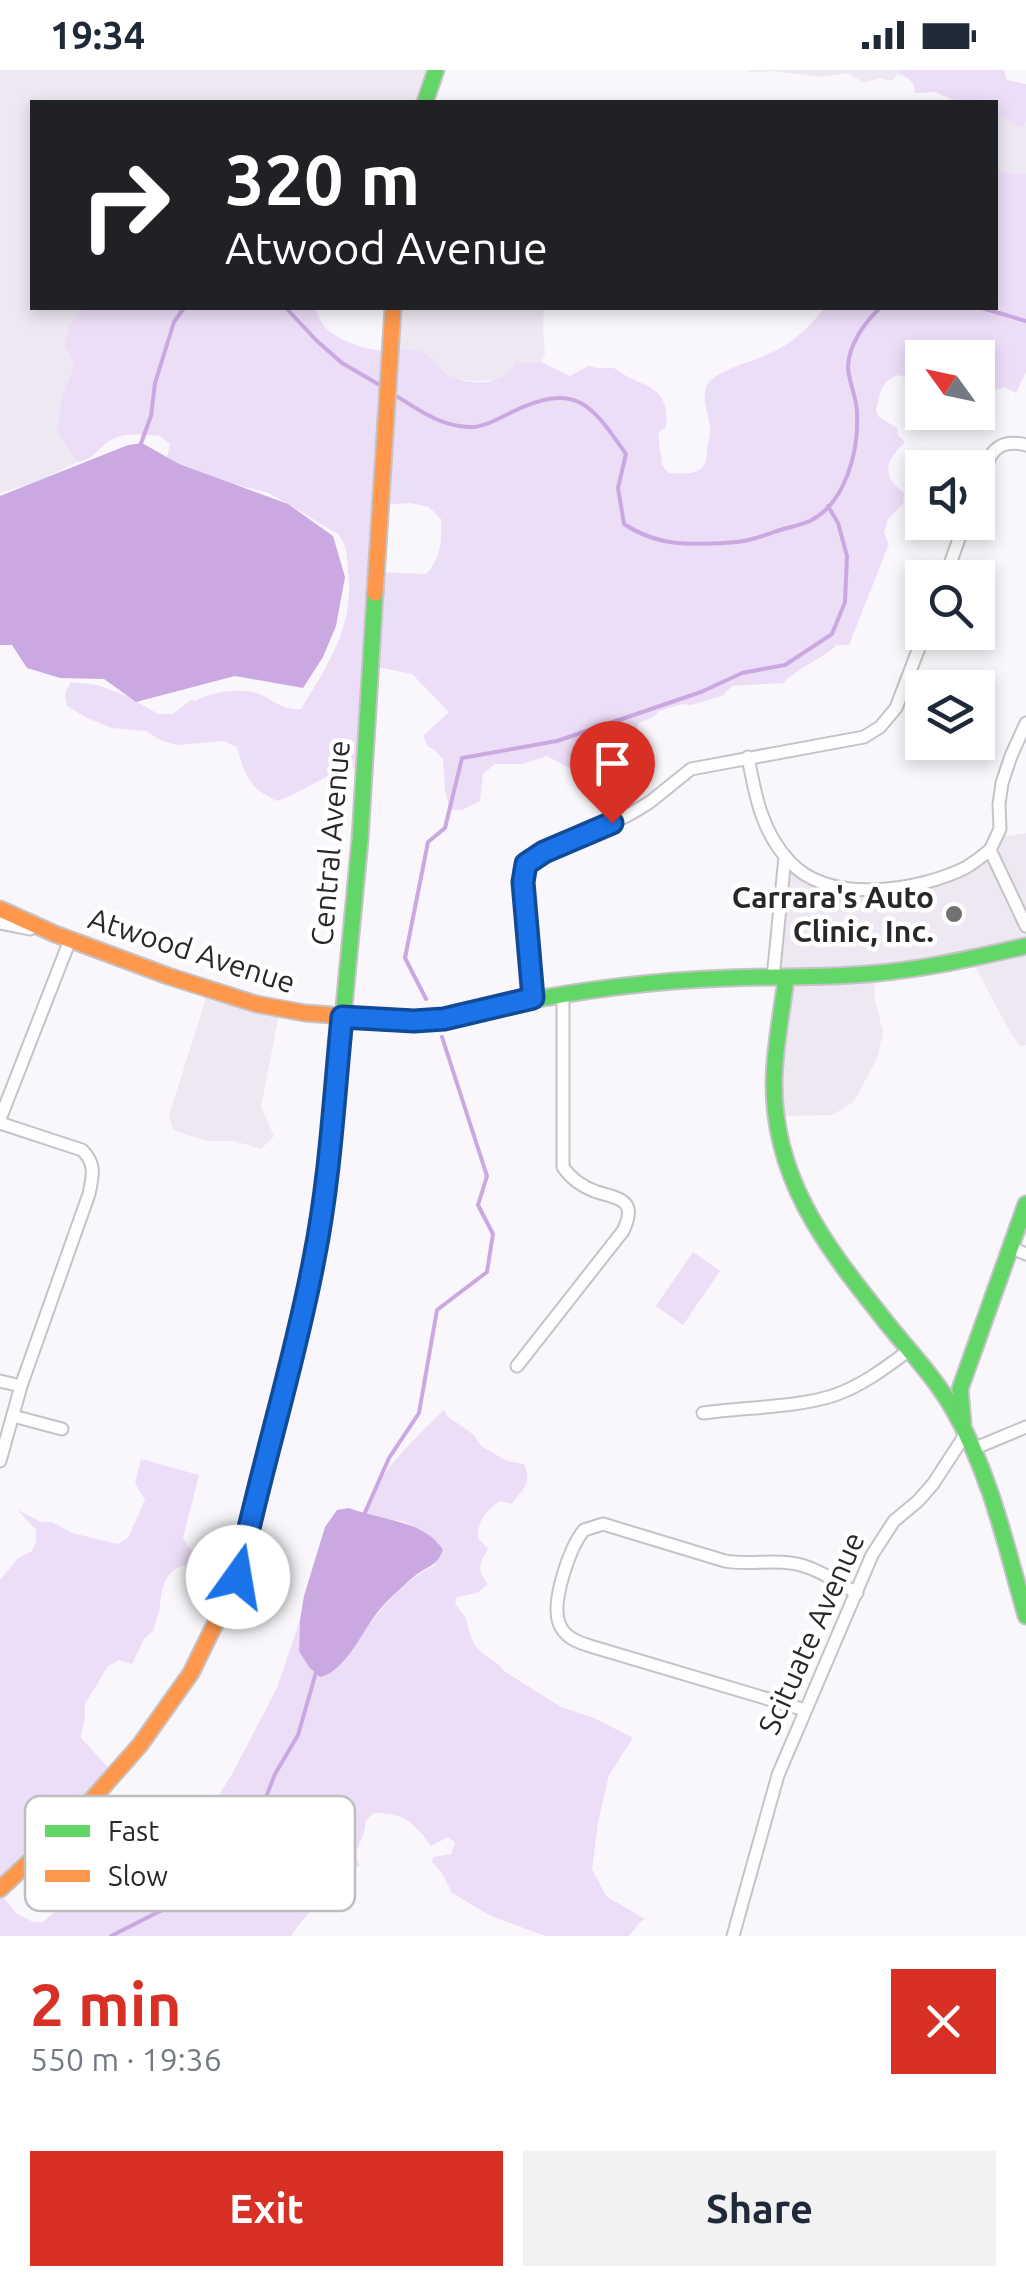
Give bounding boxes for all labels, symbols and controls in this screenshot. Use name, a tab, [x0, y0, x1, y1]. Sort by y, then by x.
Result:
text: 19:34	[50, 14, 145, 56]
icon: right	[60, 140, 190, 270]
text: 320 m	[225, 140, 420, 218]
text: Atwood Avenue	[225, 222, 548, 273]
north arrow	[905, 340, 995, 430]
map controls	[905, 340, 995, 760]
button: sound	[905, 450, 995, 540]
button: search	[905, 560, 995, 650]
button: layers	[905, 670, 995, 760]
pin	[570, 721, 655, 824]
icon: arrive	[585, 736, 640, 791]
street label: Central Avenue	[304, 739, 356, 947]
place label: Carrara's Auto Clinic, Inc.	[732, 880, 934, 948]
street label: Atwood Avenue	[84, 901, 300, 999]
marker: Carrara's Auto Clinic, Inc.	[943, 903, 965, 925]
position arrow	[186, 1525, 290, 1629]
street label: Scituate Avenue	[751, 1527, 871, 1739]
legend	[25, 1796, 355, 1911]
text: Fast	[108, 1815, 159, 1846]
text: Slow	[108, 1860, 168, 1891]
button: close	[891, 1969, 996, 2074]
text: 2 min	[30, 1970, 182, 2037]
text: 550 m · 19:36	[30, 2041, 222, 2077]
button: Exit	[30, 2151, 503, 2266]
button: Share	[523, 2151, 996, 2266]

